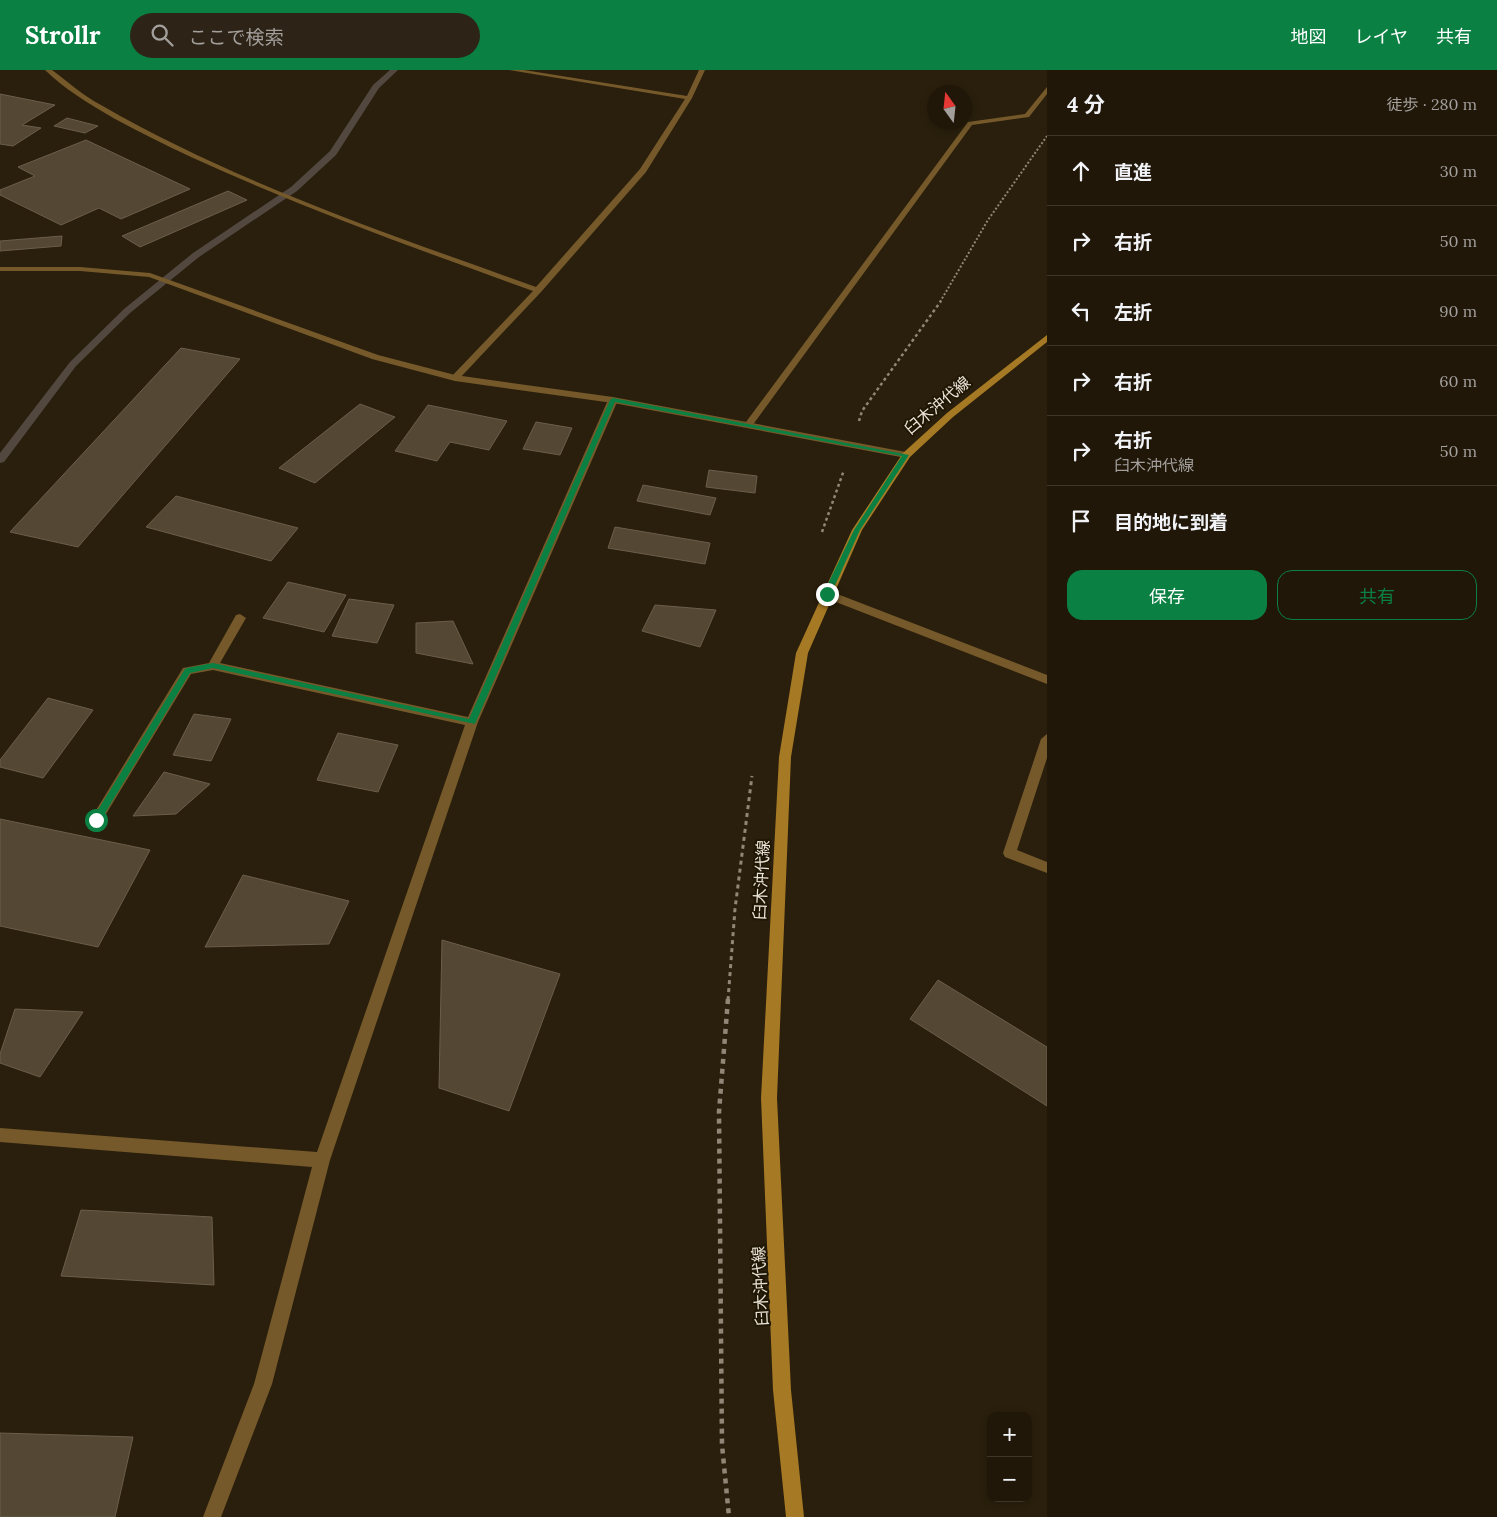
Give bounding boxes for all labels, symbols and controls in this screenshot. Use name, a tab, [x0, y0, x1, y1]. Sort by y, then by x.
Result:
search box	[130, 13, 480, 58]
text: Strollr	[25, 20, 100, 51]
icon: search	[148, 21, 176, 49]
text: ここで検索	[188, 25, 283, 49]
text: 地図	[1291, 25, 1327, 48]
text: レイヤ	[1355, 25, 1408, 48]
text: 共有	[1436, 25, 1472, 48]
north arrow	[927, 85, 972, 130]
text: 4 分	[1067, 91, 1105, 118]
text: 徒歩 · 280 m	[1387, 94, 1477, 114]
icon: ahead	[1067, 157, 1095, 185]
text: 直進	[1114, 160, 1152, 184]
text: 30 m	[1440, 161, 1477, 181]
icon: right	[1067, 227, 1095, 255]
text: 右折	[1114, 230, 1152, 254]
text: 50 m	[1440, 231, 1477, 251]
icon: left	[1067, 297, 1095, 325]
text: 左折	[1114, 300, 1152, 324]
text: 90 m	[1439, 301, 1477, 321]
icon: right	[1067, 367, 1095, 395]
text: 右折	[1114, 370, 1152, 394]
text: 60 m	[1439, 371, 1477, 391]
street label: 臼木沖代線	[900, 372, 974, 438]
text: 右折	[1114, 428, 1152, 452]
icon: right	[1067, 437, 1095, 465]
text: 50 m	[1440, 441, 1477, 461]
text: 臼木沖代線	[1114, 455, 1194, 475]
icon: arrive	[1067, 507, 1095, 535]
text: 目的地に到着	[1114, 510, 1228, 534]
button: 保存	[1067, 570, 1267, 620]
button: 共有	[1277, 570, 1477, 620]
route end	[816, 583, 839, 606]
route start	[85, 809, 108, 832]
street label: 臼木沖代線	[749, 840, 773, 920]
street label: 臼木沖代線	[748, 1246, 772, 1326]
map controls	[987, 1412, 1032, 1502]
button: +	[987, 1412, 1032, 1457]
button: −	[987, 1457, 1032, 1502]

